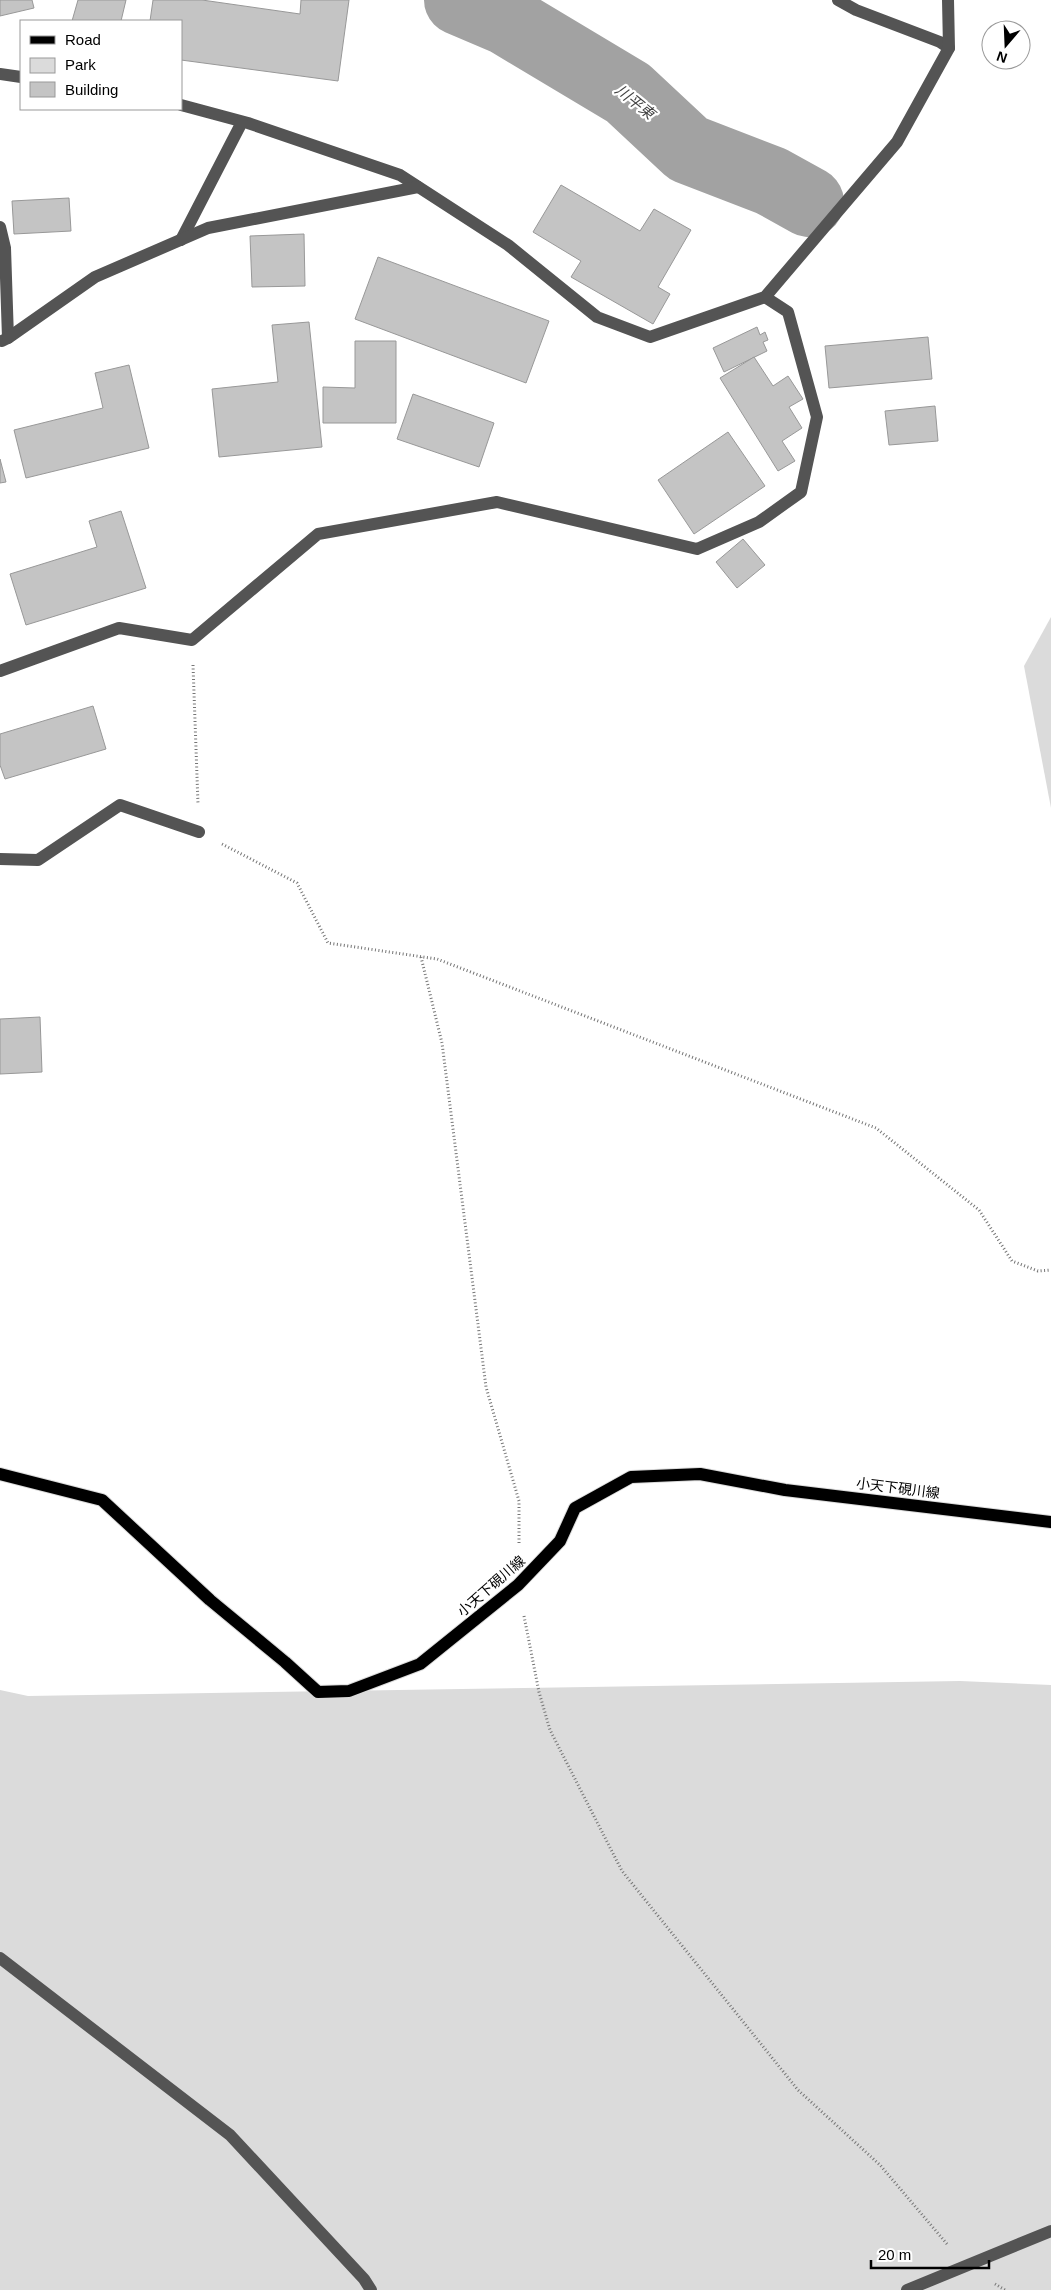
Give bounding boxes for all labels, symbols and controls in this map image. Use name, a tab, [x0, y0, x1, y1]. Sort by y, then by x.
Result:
legend	[20, 20, 182, 110]
north arrow	[981, 20, 1031, 70]
text: Road	[65, 31, 101, 48]
text: N	[994, 48, 1009, 67]
text: Park	[65, 56, 96, 73]
text: Building	[65, 81, 118, 98]
water label: 川平東	[612, 81, 660, 124]
street label: 小天下硯川線	[855, 1475, 941, 1501]
street label: 小天下硯川線	[454, 1552, 528, 1620]
scale bar	[871, 2238, 988, 2270]
text: 20 m	[878, 2246, 911, 2263]

